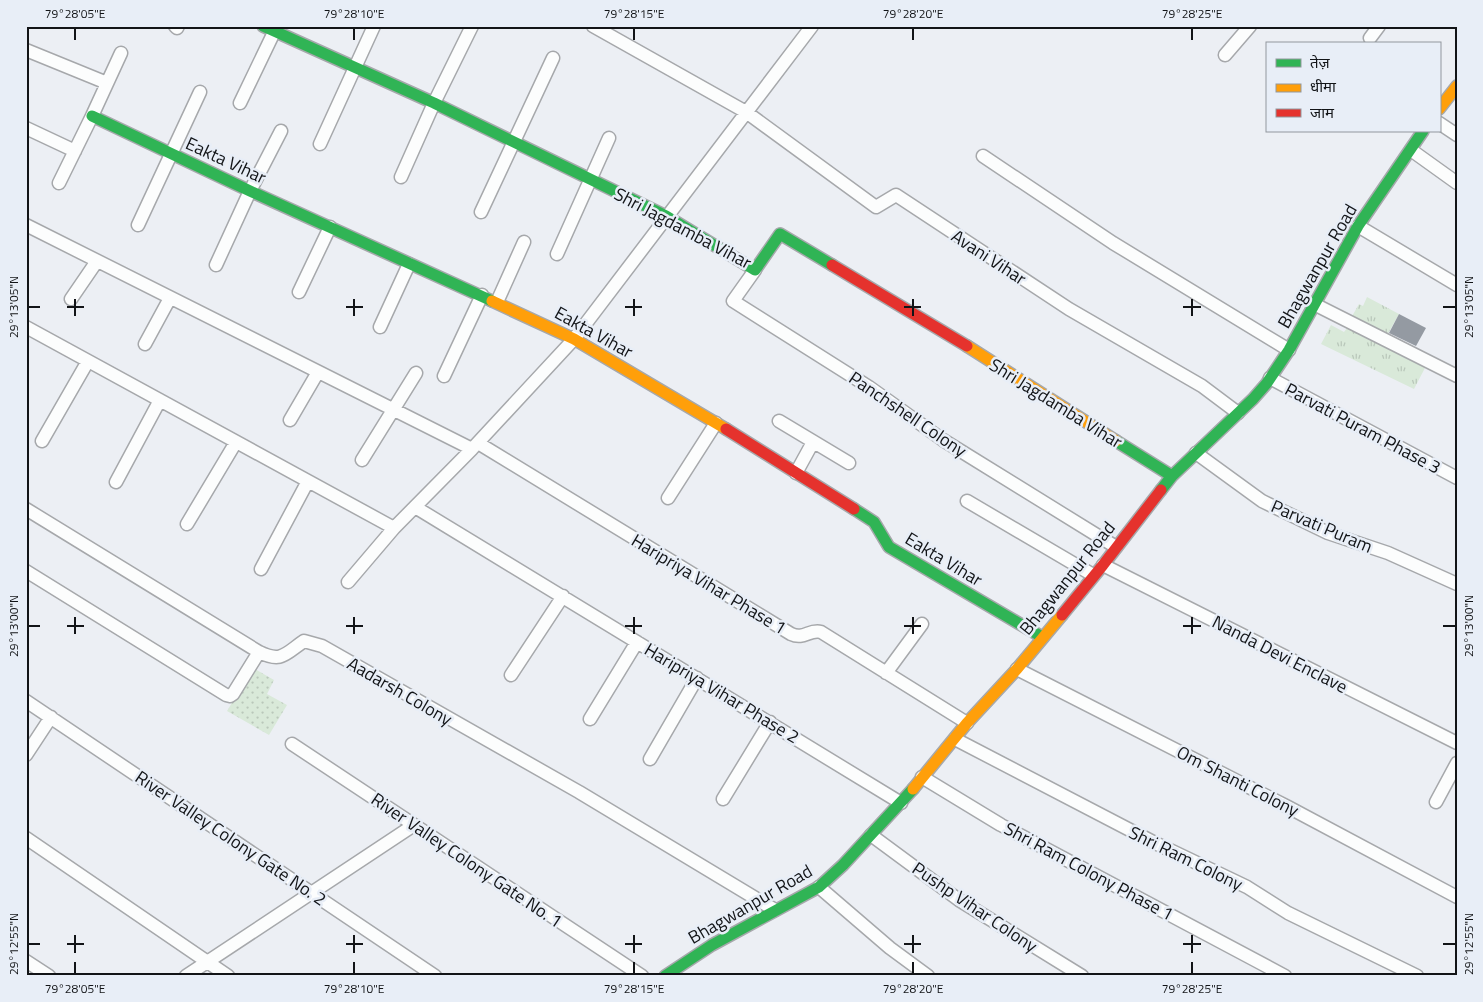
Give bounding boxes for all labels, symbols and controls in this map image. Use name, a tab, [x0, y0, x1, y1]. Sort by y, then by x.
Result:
text: 79°28'05"E	[45, 4, 106, 23]
text: 79°28'10"E	[324, 4, 385, 23]
text: 79°28'15"E	[604, 4, 665, 23]
text: 79°28'20"E	[883, 4, 944, 23]
text: 79°28'25"E	[1162, 4, 1223, 23]
legend	[1266, 42, 1440, 132]
text: तेज़	[1310, 51, 1331, 74]
text: धीमा	[1310, 75, 1337, 98]
text: जाम	[1310, 101, 1335, 124]
street label: Eakta Vihar	[181, 130, 271, 190]
street label: Shri Jagdamba Vihar	[609, 180, 757, 276]
street label: Bhagwanpur Road	[1270, 199, 1364, 333]
street label: Avani Vihar	[946, 223, 1032, 291]
text: 29°13'05"N	[4, 276, 23, 338]
text: 29°13'05"N	[1459, 276, 1478, 338]
street label: Eakta Vihar	[550, 299, 638, 365]
street label: Shri Jagdamba Vihar	[984, 351, 1128, 455]
street label: Panchshell Colony	[844, 364, 973, 464]
street label: Parvati Puram Phase 3	[1280, 375, 1446, 481]
street label: Parvati Puram	[1267, 492, 1377, 560]
street label: Bhagwanpur Road	[1013, 515, 1121, 641]
street label: Eakta Vihar	[900, 525, 988, 593]
street label: Haripriya Vihar Phase 1	[626, 527, 792, 641]
text: 29°13'00"N	[4, 595, 23, 657]
text: 29°13'00"N	[1459, 595, 1478, 657]
street label: Nanda Devi Enclave	[1208, 608, 1352, 700]
street label: Haripriya Vihar Phase 2	[639, 636, 805, 750]
street label: Aadarsh Colony	[342, 650, 458, 732]
street label: Om Shanti Colony	[1172, 739, 1304, 824]
street label: River Valley Colony Gate No. 2	[130, 764, 332, 912]
street label: River Valley Colony Gate No. 1	[366, 786, 568, 934]
street label: Shri Ram Colony Phase 1	[999, 815, 1179, 927]
street label: Shri Ram Colony	[1124, 819, 1248, 897]
street label: Pushp Vihar Colony	[907, 855, 1043, 959]
street label: Bhagwanpur Road	[683, 857, 817, 951]
text: 29°12'55"N	[4, 913, 23, 975]
text: 29°12'55"N	[1459, 913, 1478, 975]
text: 79°28'05"E	[45, 979, 106, 998]
text: 79°28'10"E	[324, 979, 385, 998]
text: 79°28'15"E	[604, 979, 665, 998]
text: 79°28'20"E	[883, 979, 944, 998]
text: 79°28'25"E	[1162, 979, 1223, 998]

